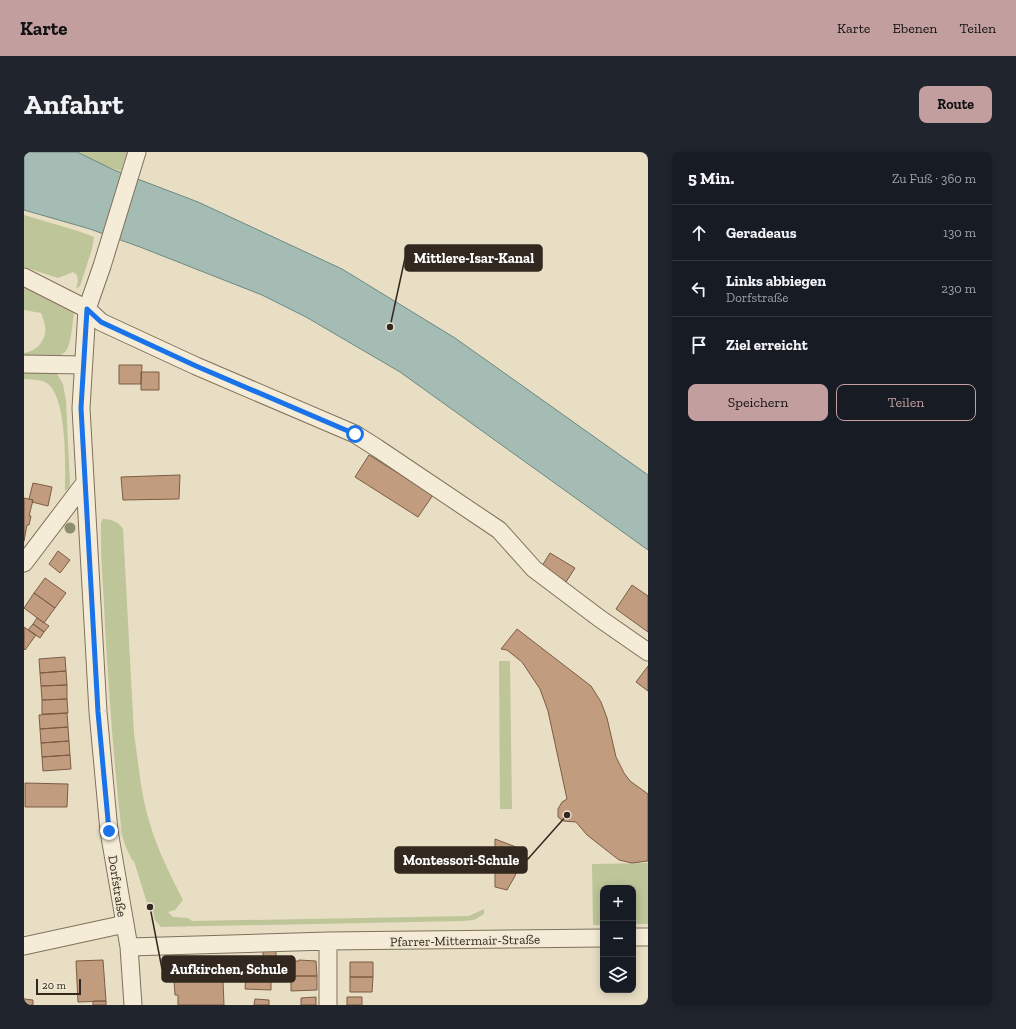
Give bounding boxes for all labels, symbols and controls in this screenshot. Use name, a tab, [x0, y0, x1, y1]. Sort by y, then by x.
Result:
text: Karte	[20, 17, 68, 40]
text: Karte	[837, 20, 870, 37]
text: Ebenen	[892, 20, 937, 37]
text: Teilen	[959, 20, 996, 37]
button: Route	[919, 86, 992, 123]
text: Anfahrt	[24, 88, 123, 121]
text: 5 Min.	[688, 168, 734, 188]
text: Zu Fuß · 360 m	[892, 171, 976, 186]
icon: ahead	[688, 222, 710, 244]
text: Geradeaus	[726, 224, 797, 242]
text: 130 m	[943, 225, 976, 240]
callout: Mittlere-Isar-Kanal	[405, 245, 542, 271]
text: Mittlere-Isar-Kanal	[414, 250, 534, 267]
text: Links abbiegen	[726, 272, 826, 290]
icon: left	[688, 278, 710, 300]
text: 230 m	[941, 281, 976, 296]
text: Dorfstraße	[726, 290, 788, 305]
icon: arrive	[688, 334, 710, 356]
text: Ziel erreicht	[726, 336, 808, 354]
button: Speichern	[688, 384, 828, 421]
button: Teilen	[836, 384, 976, 421]
route start	[346, 425, 364, 443]
route end	[100, 822, 118, 840]
callout: Montessori-Schule	[395, 847, 527, 873]
text: Montessori-Schule	[403, 852, 520, 869]
street label: Dorfstraße	[105, 854, 130, 918]
map controls	[600, 885, 636, 993]
button: +	[600, 885, 636, 921]
button: −	[600, 921, 636, 957]
street label: Pfarrer-Mittermair-Straße	[390, 932, 540, 949]
callout: Aufkirchen, Schule	[162, 956, 295, 982]
button: layers	[600, 957, 636, 993]
text: Aufkirchen, Schule	[170, 961, 288, 978]
scale bar	[36, 977, 81, 996]
text: 20 m	[42, 979, 66, 992]

